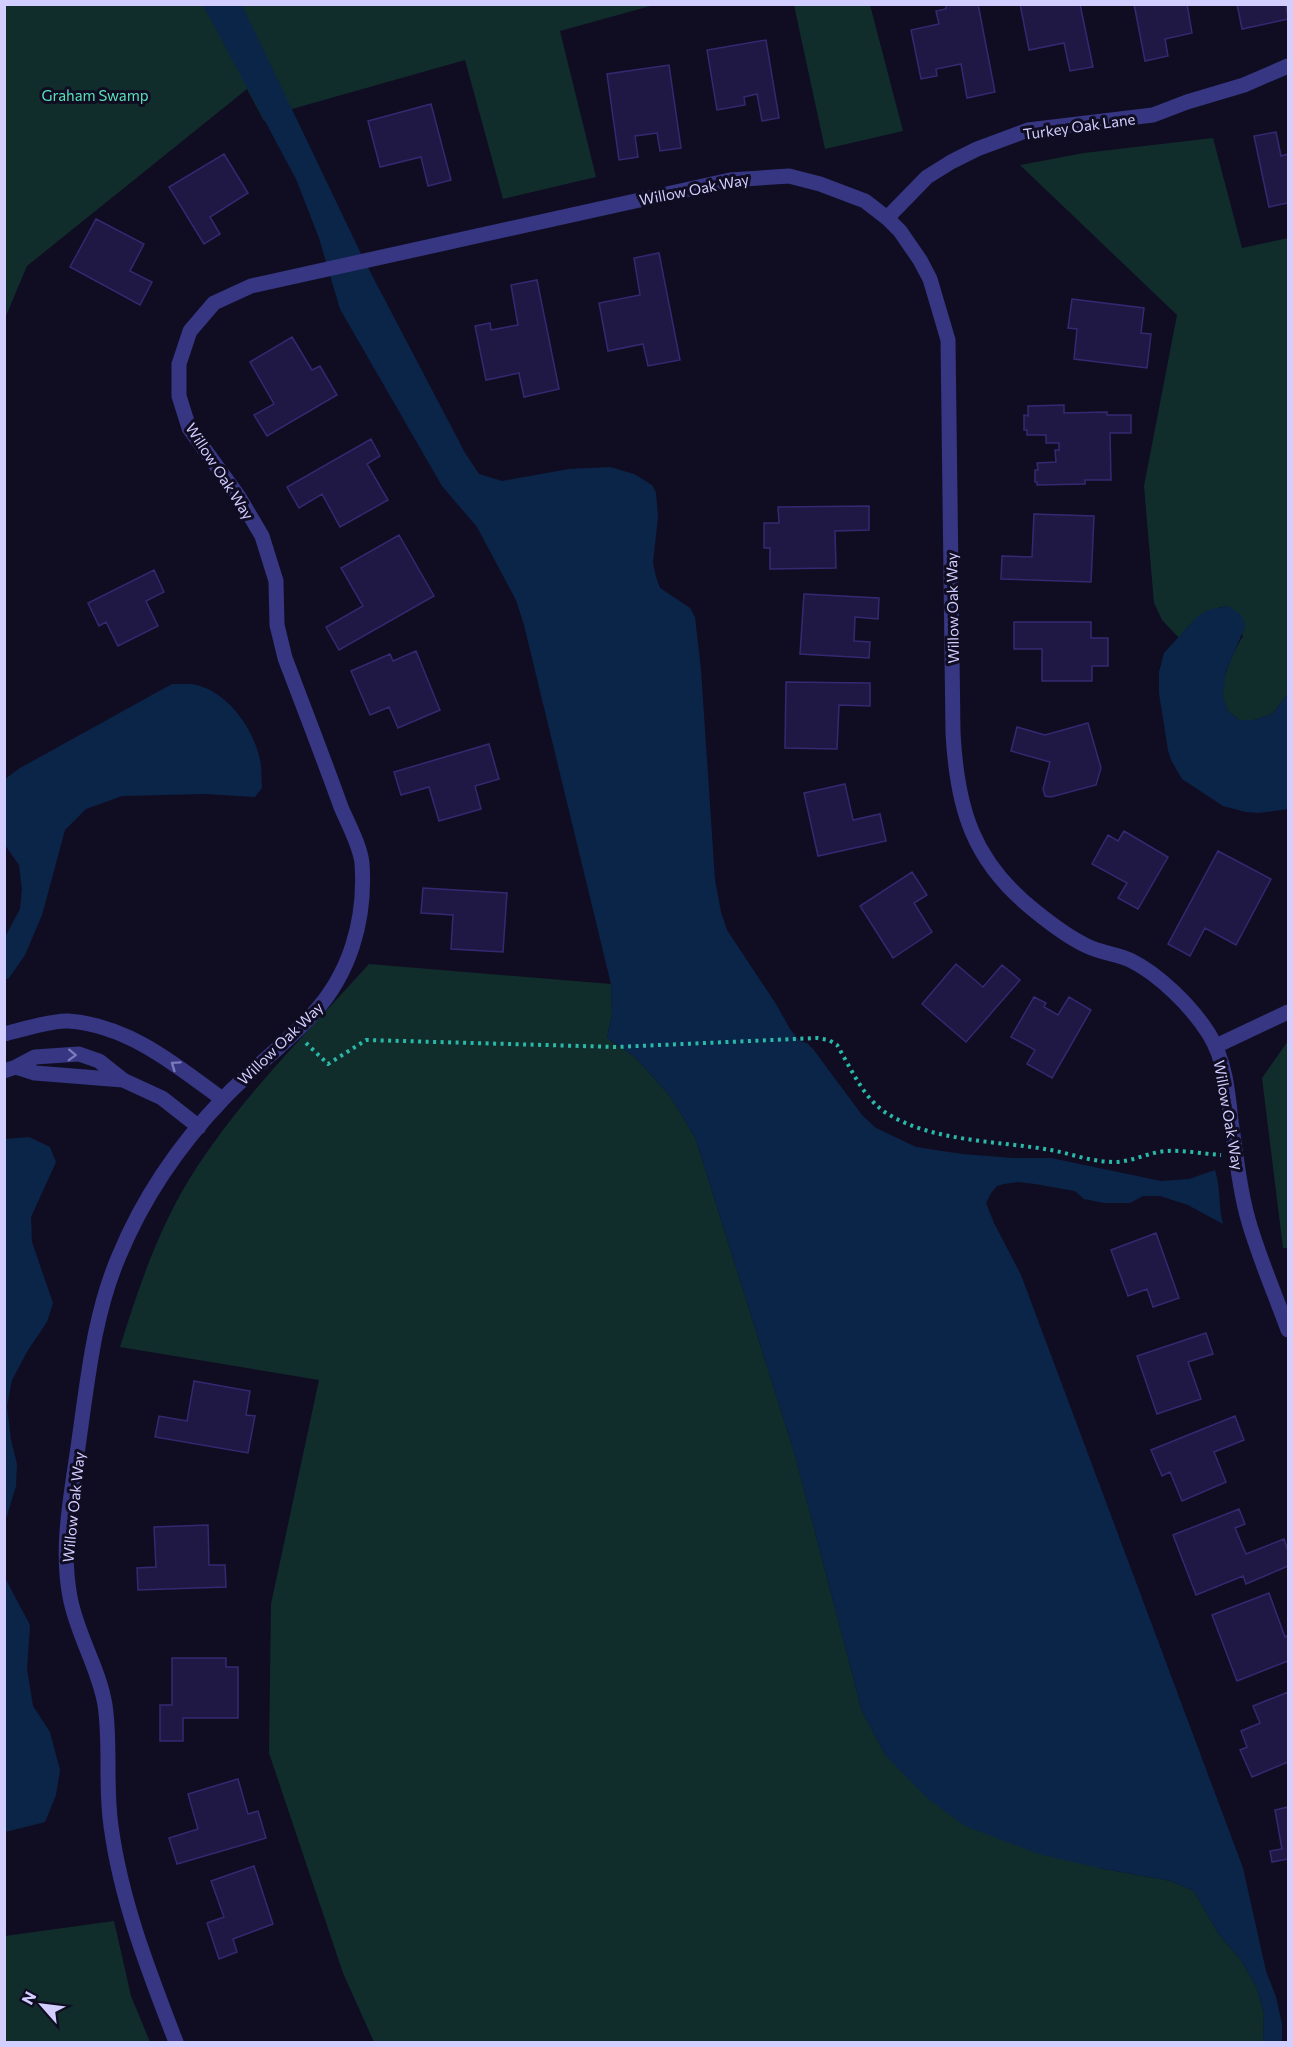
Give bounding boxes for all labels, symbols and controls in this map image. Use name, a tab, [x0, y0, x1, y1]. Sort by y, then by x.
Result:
park label: Graham Swamp	[41, 86, 149, 104]
street label: Turkey Oak Lane	[1022, 109, 1136, 143]
street label: Willow Oak Way	[638, 169, 751, 208]
street label: Willow Oak Way	[182, 419, 258, 523]
street label: Willow Oak Way	[942, 552, 962, 664]
street label: Willow Oak Way	[234, 998, 326, 1088]
one-way arrow	[67, 1049, 76, 1062]
street label: Willow Oak Way	[1210, 1059, 1248, 1172]
one-way arrow	[171, 1061, 182, 1072]
street label: Willow Oak Way	[58, 1450, 88, 1563]
north arrow	[12, 1975, 72, 2035]
text: N	[17, 1988, 40, 2007]

